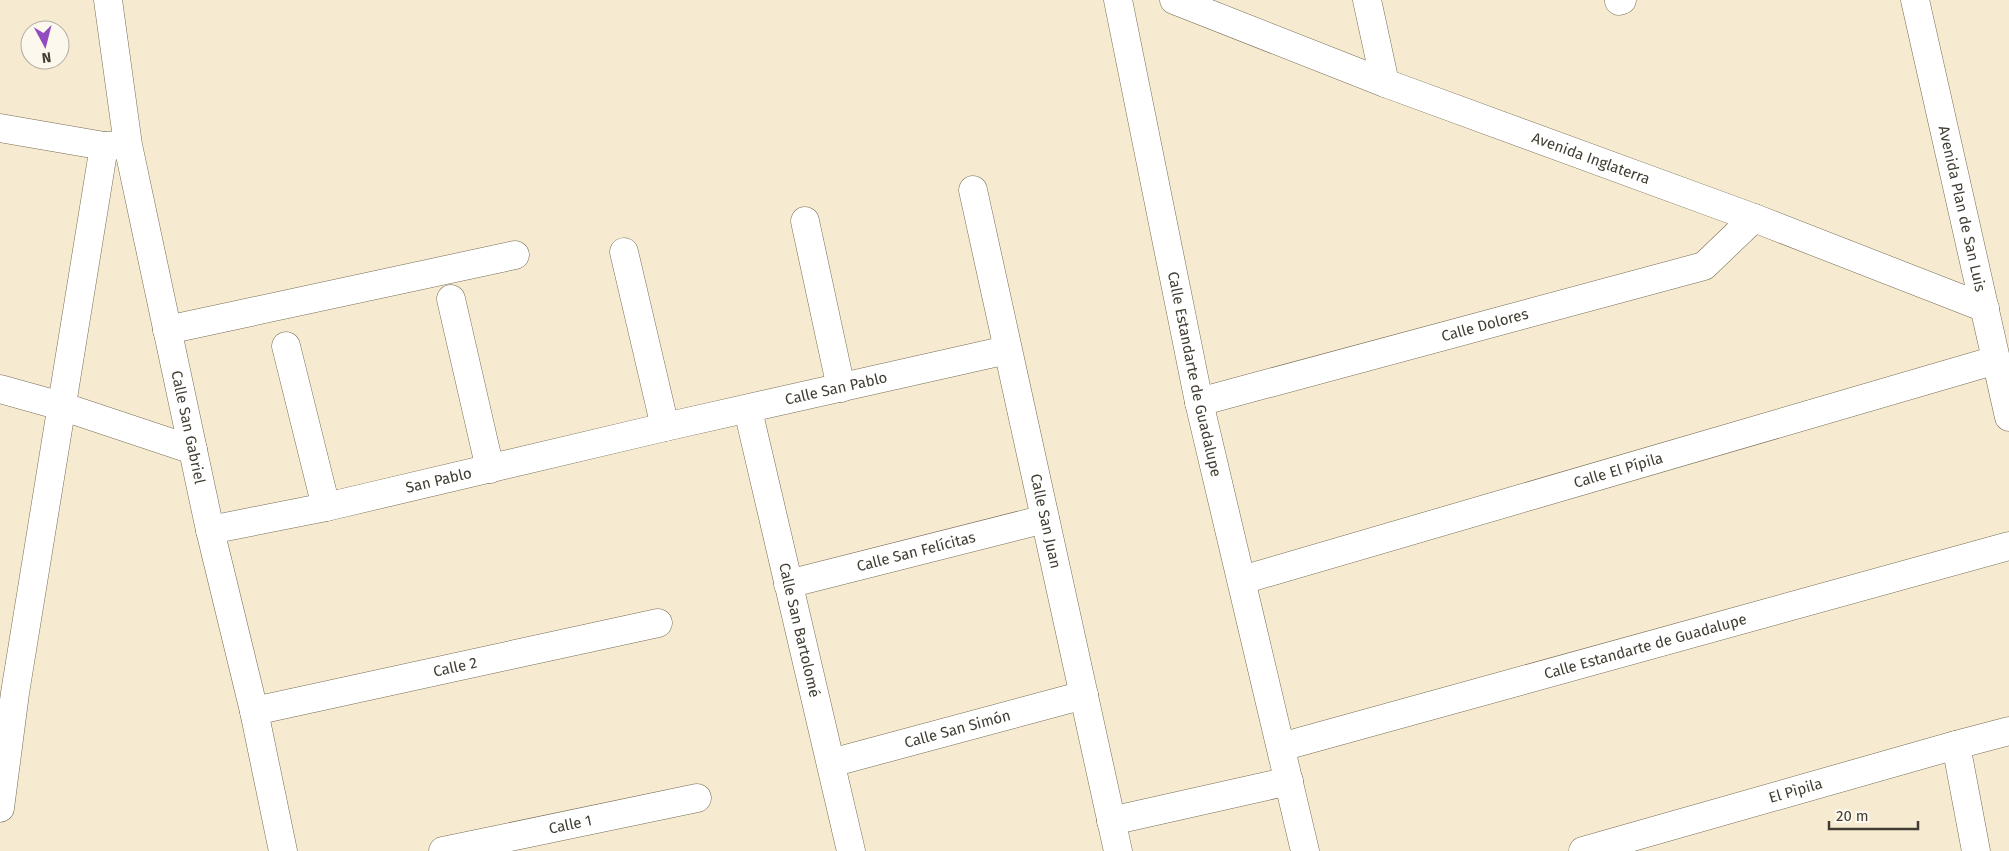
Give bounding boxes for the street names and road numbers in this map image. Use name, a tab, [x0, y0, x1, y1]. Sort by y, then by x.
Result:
street label: Avenida Plan de San Luis	[1935, 124, 1989, 294]
street label: Avenida Inglaterra	[1529, 128, 1652, 188]
street label: Calle Estandarte de Guadalupe	[1164, 270, 1225, 479]
street label: Calle Dolores	[1439, 305, 1530, 345]
street label: Calle San Pablo	[783, 368, 889, 409]
street label: Calle San Gabriel	[167, 369, 209, 486]
street label: Calle El Pípila	[1572, 449, 1665, 492]
street label: San Pablo	[404, 464, 473, 497]
street label: Calle San Juan	[1026, 472, 1065, 570]
street label: Calle San Felícitas	[855, 528, 977, 575]
street label: Calle San Bartolomé	[775, 561, 824, 699]
street label: Calle Estandarte de Guadalupe	[1542, 610, 1749, 683]
street label: Calle 2	[432, 654, 479, 681]
street label: Calle San Simón	[902, 706, 1013, 752]
street label: El Pìpila	[1767, 774, 1824, 807]
street label: Calle 1	[547, 811, 593, 838]

